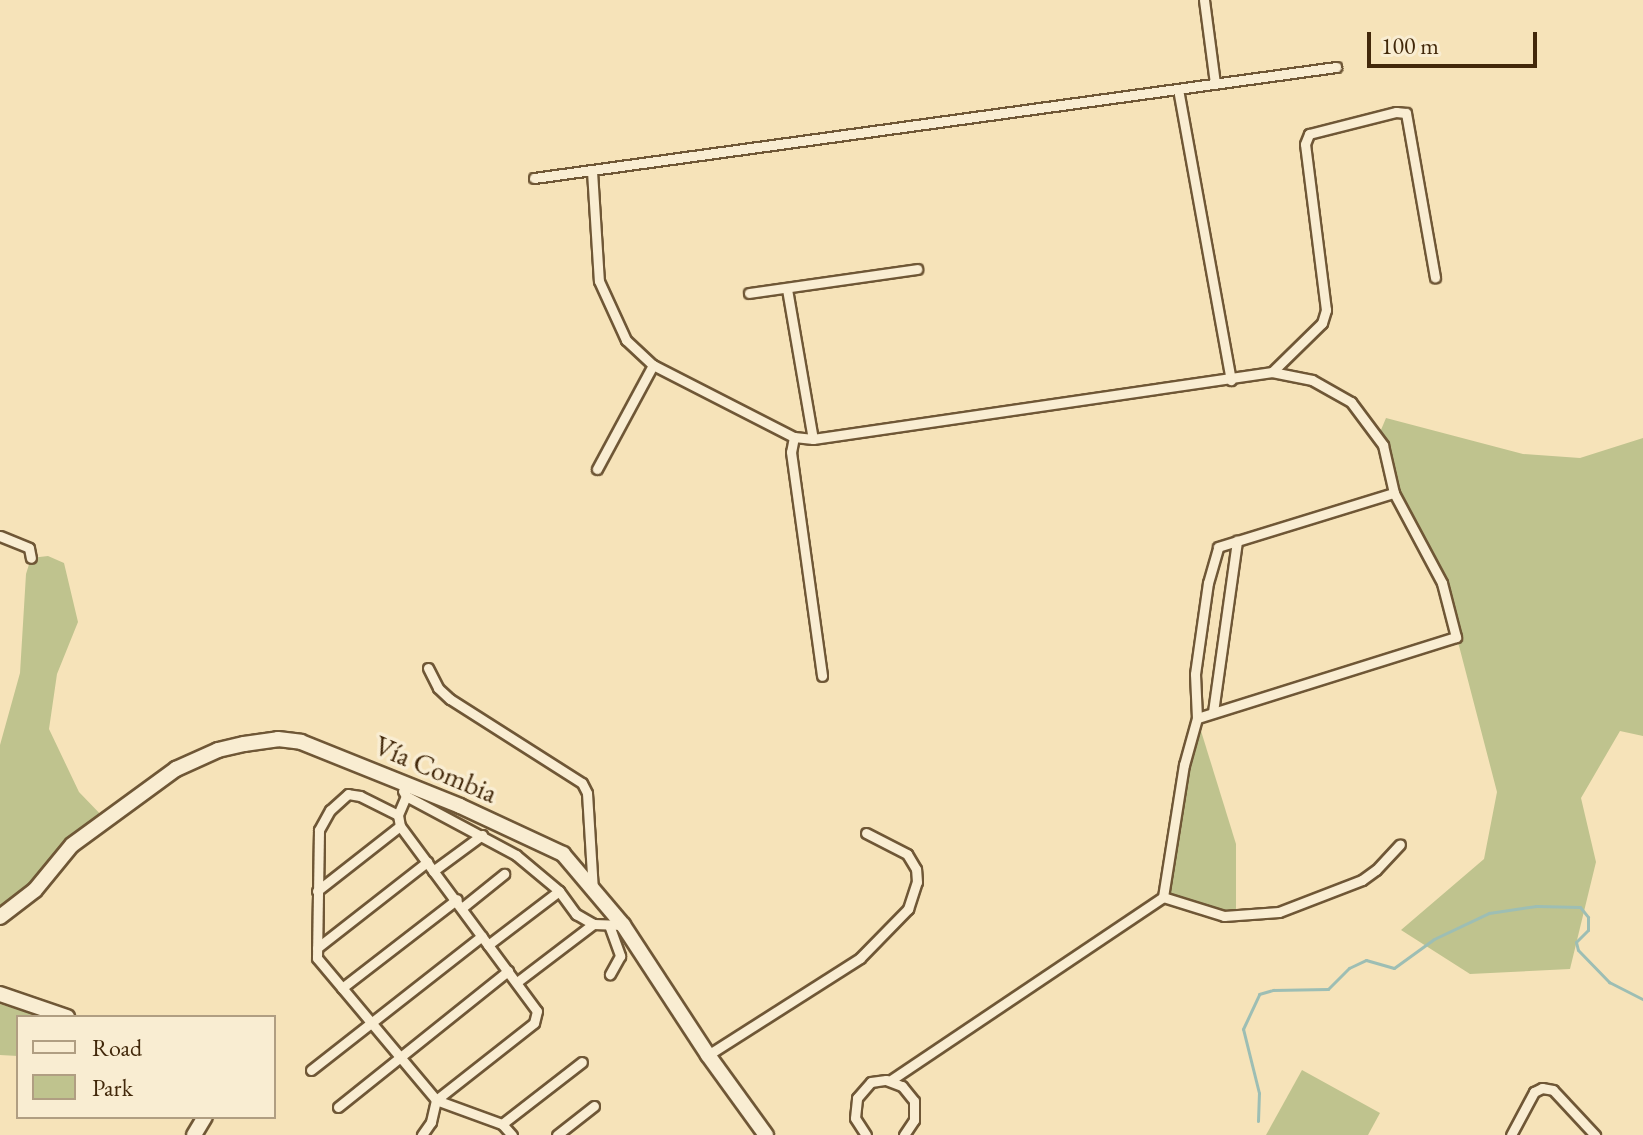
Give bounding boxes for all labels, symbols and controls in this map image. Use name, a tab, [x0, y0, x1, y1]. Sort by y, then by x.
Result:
scale bar	[1371, 16, 1541, 66]
text: 100 m	[1381, 30, 1439, 61]
street label: Vía Combia	[370, 728, 502, 810]
legend	[16, 1015, 276, 1119]
text: Road	[92, 1032, 142, 1063]
text: Park	[92, 1072, 133, 1103]

